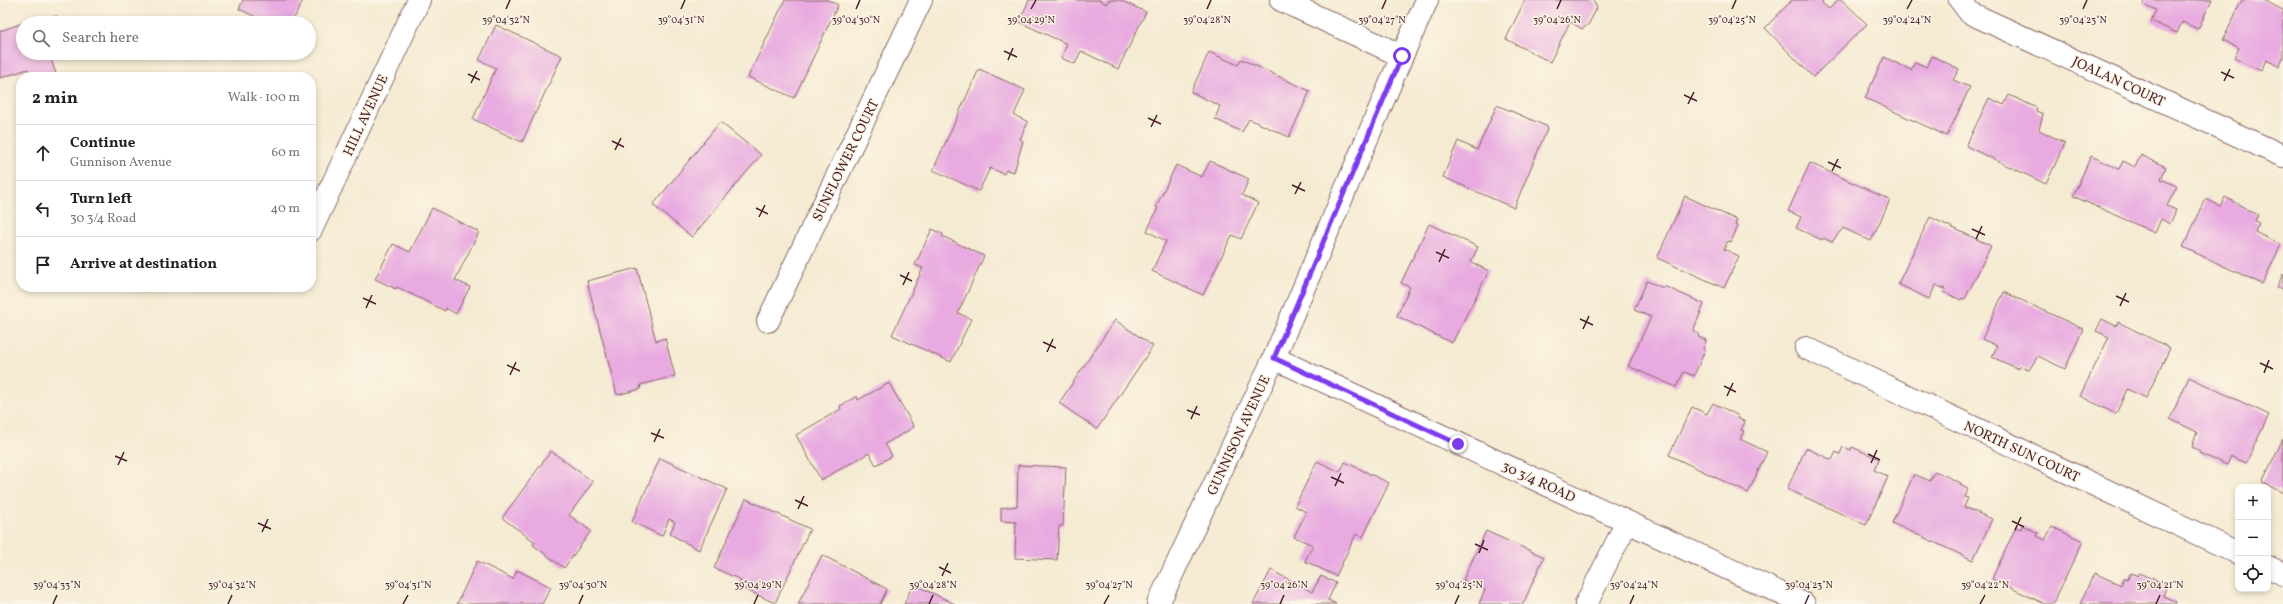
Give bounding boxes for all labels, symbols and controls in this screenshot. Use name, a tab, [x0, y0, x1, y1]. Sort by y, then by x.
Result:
text: 39°04'32"N	[482, 13, 531, 27]
text: 39°04'31"N	[658, 13, 705, 27]
text: 39°04'30"N	[832, 13, 881, 27]
text: 39°04'29"N	[1007, 13, 1056, 27]
text: 39°04'28"N	[1183, 13, 1232, 27]
text: 39°04'27"N	[1358, 13, 1406, 27]
text: 39°04'26"N	[1533, 13, 1582, 27]
text: 39°04'25"N	[1708, 13, 1756, 27]
text: 39°04'24"N	[1883, 13, 1932, 27]
text: 39°04'23"N	[2059, 13, 2107, 27]
search box	[16, 16, 316, 60]
icon: search	[30, 27, 52, 49]
text: Search here	[62, 28, 139, 49]
route start	[1393, 47, 1411, 65]
street label: JOALAN COURT	[2069, 52, 2168, 112]
street label: HILL AVENUE	[339, 72, 394, 160]
text: 2 min	[32, 87, 78, 110]
text: Walk · 100 m	[228, 89, 300, 107]
street label: SUNFLOWER COURT	[809, 97, 884, 225]
text: Continue	[70, 133, 135, 154]
icon: ahead	[32, 142, 54, 164]
text: 60 m	[272, 144, 300, 162]
text: Gunnison Avenue	[70, 154, 172, 172]
text: Turn left	[70, 189, 132, 210]
icon: left	[32, 198, 54, 220]
text: 40 m	[271, 200, 300, 218]
text: 30 3/4 Road	[70, 210, 136, 228]
icon: arrive	[32, 254, 54, 276]
text: Arrive at destination	[70, 254, 217, 275]
street label: GUNNISON AVENUE	[1203, 372, 1276, 499]
street label: NORTH SUN COURT	[1960, 417, 2083, 488]
route end	[1449, 435, 1467, 453]
street label: 30 3/4 ROAD	[1498, 457, 1578, 508]
map controls	[2235, 484, 2271, 592]
button: +	[2235, 484, 2271, 520]
button: −	[2235, 520, 2271, 556]
button: locate	[2235, 556, 2271, 592]
text: 39°04'33"N	[33, 578, 82, 592]
text: 39°04'32"N	[208, 578, 257, 592]
text: 39°04'31"N	[385, 578, 432, 592]
text: 39°04'30"N	[559, 578, 608, 592]
text: 39°04'29"N	[734, 578, 783, 592]
text: 39°04'28"N	[909, 578, 958, 592]
text: 39°04'27"N	[1085, 578, 1133, 592]
text: 39°04'26"N	[1260, 578, 1309, 592]
text: 39°04'25"N	[1435, 578, 1483, 592]
text: 39°04'24"N	[1610, 578, 1659, 592]
text: 39°04'23"N	[1785, 578, 1833, 592]
text: 39°04'22"N	[1961, 578, 2010, 592]
text: 39°04'21"N	[2137, 578, 2184, 592]

